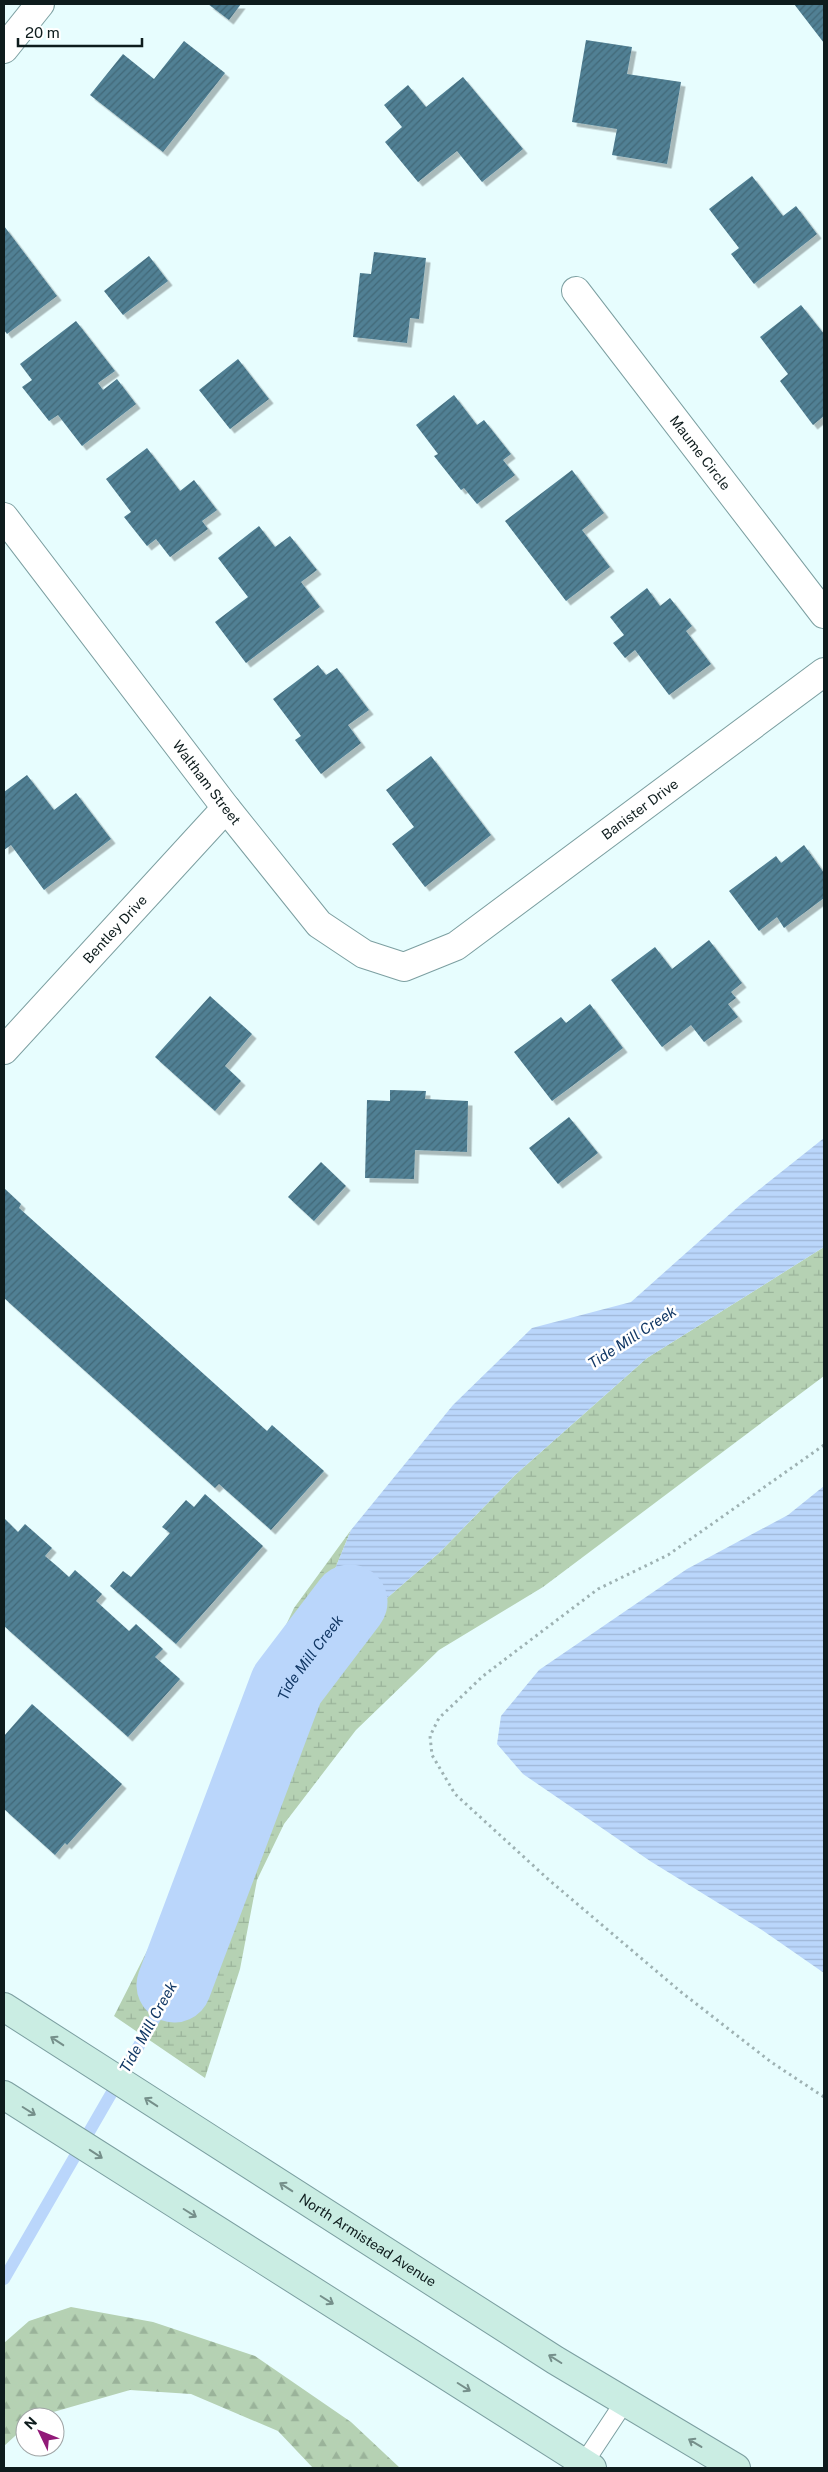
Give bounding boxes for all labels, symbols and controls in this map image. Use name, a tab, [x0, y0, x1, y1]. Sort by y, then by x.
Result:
scale bar	[18, 15, 141, 47]
text: 20 m	[25, 24, 60, 41]
street label: Maume Circle	[667, 412, 734, 493]
street label: Waltham Street	[169, 737, 244, 828]
street label: Banister Drive	[598, 775, 681, 843]
street label: Bentley Drive	[80, 892, 150, 967]
water label: Tide Mill Creek	[585, 1302, 680, 1372]
water label: Tide Mill Creek	[274, 1611, 346, 1702]
water label: Tide Mill Creek	[116, 1978, 180, 2075]
one-way arrow	[50, 2036, 64, 2046]
one-way arrow	[145, 2096, 159, 2106]
one-way arrow	[22, 2106, 36, 2116]
one-way arrow	[89, 2149, 103, 2159]
one-way arrow	[279, 2182, 293, 2192]
street label: North Armistead Avenue	[296, 2190, 439, 2290]
one-way arrow	[182, 2209, 196, 2219]
one-way arrow	[319, 2296, 333, 2306]
one-way arrow	[549, 2354, 563, 2364]
one-way arrow	[457, 2382, 471, 2393]
north arrow	[15, 2407, 65, 2457]
text: N	[21, 2414, 40, 2433]
one-way arrow	[688, 2438, 702, 2448]

